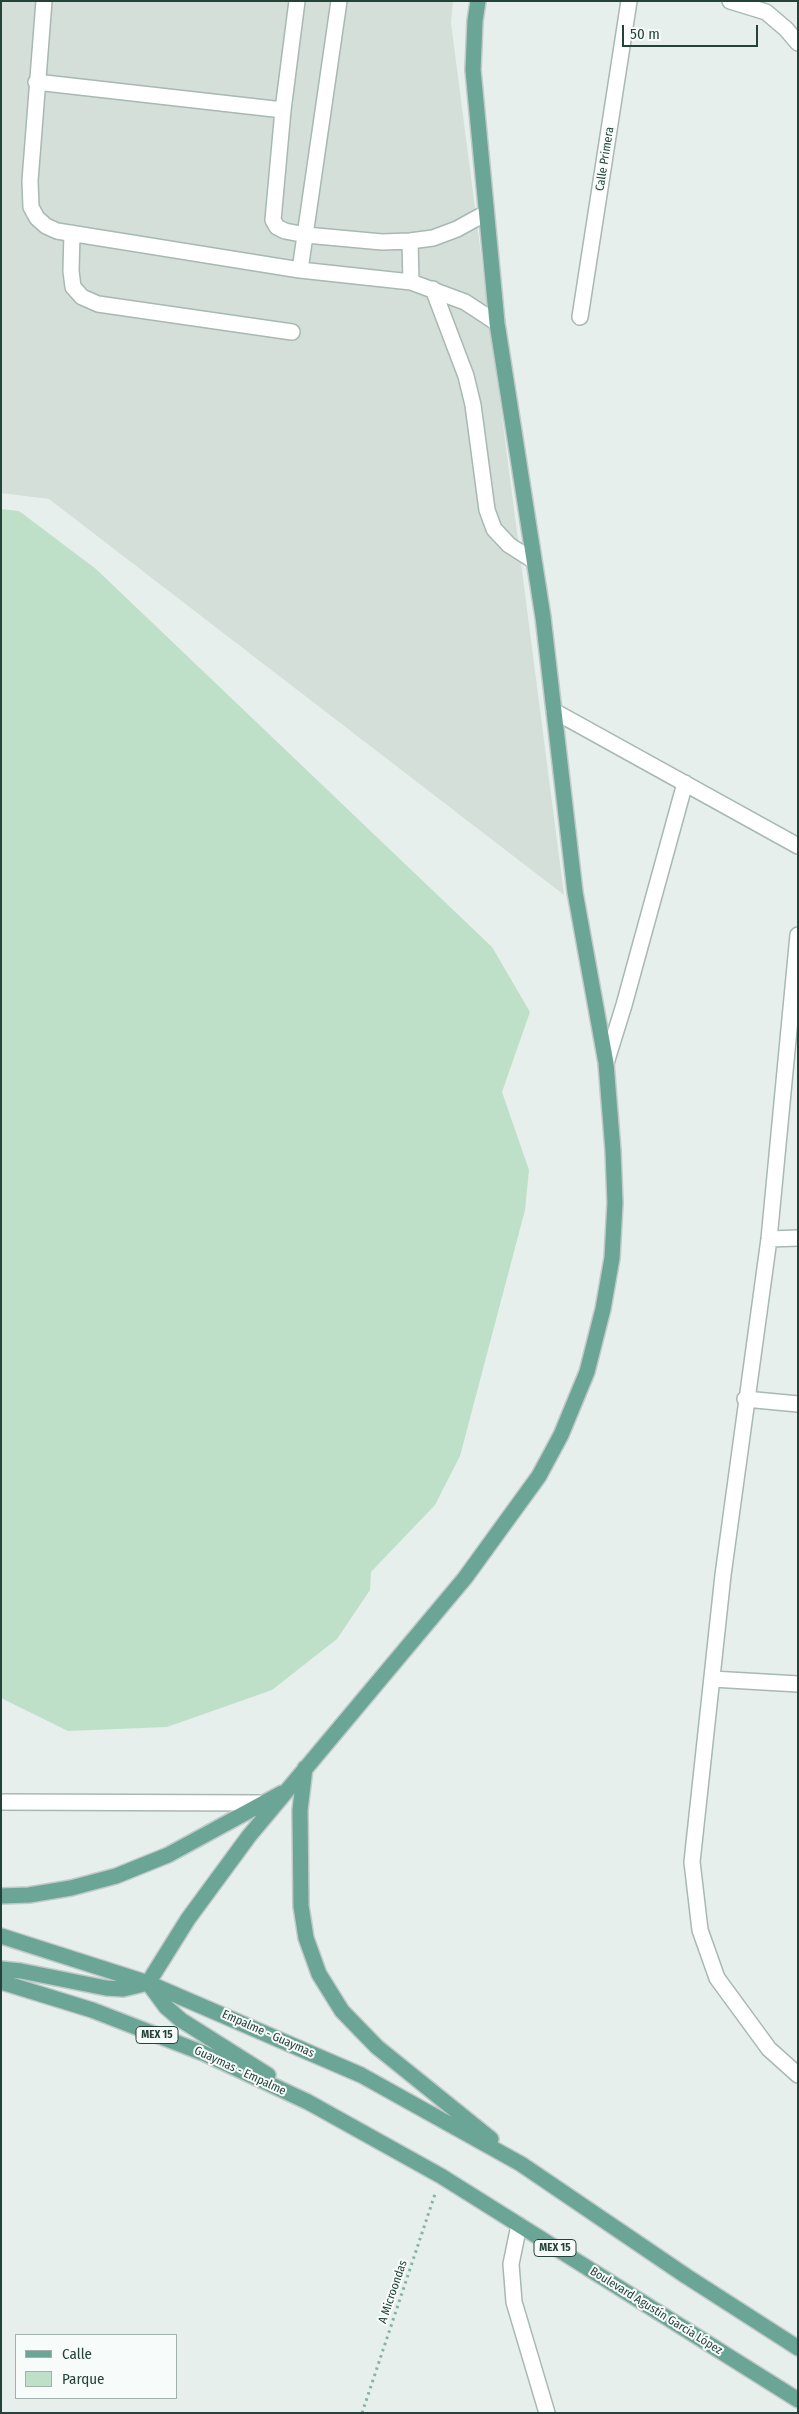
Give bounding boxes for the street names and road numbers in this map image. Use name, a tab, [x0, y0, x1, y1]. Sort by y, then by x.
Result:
street label: Calle Primera	[593, 126, 617, 192]
street label: Empalme - Guaymas	[220, 2007, 316, 2061]
road number: MEX 15	[136, 2026, 178, 2044]
street label: Guaymas - Empalme	[192, 2043, 288, 2099]
road number: MEX 15	[534, 2240, 576, 2256]
street label: A Microondas	[375, 2258, 411, 2326]
street label: Boulevard Agustín García López	[587, 2264, 725, 2358]

